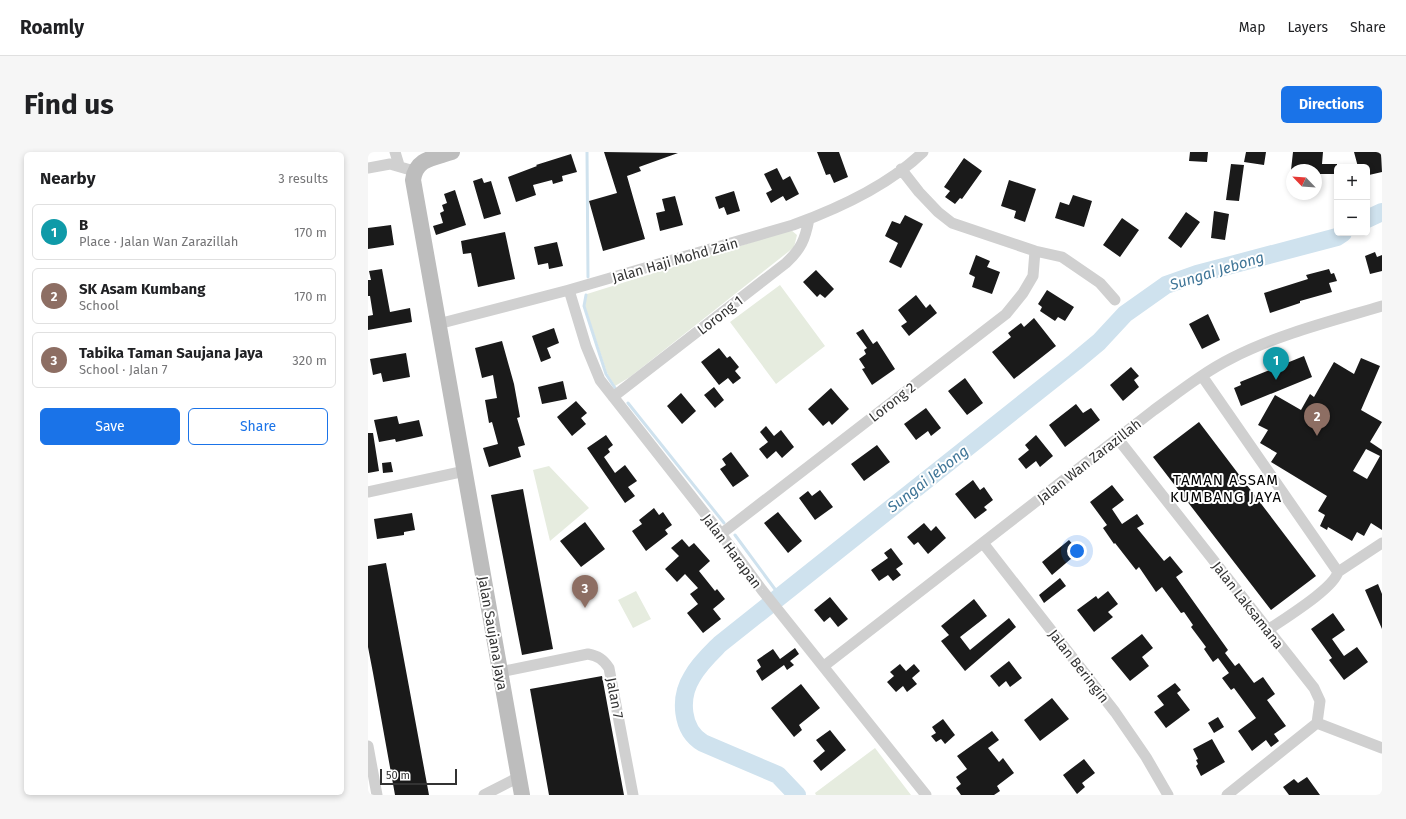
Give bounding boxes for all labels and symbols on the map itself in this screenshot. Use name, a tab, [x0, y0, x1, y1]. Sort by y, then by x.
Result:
north arrow	[1286, 164, 1322, 200]
street label: Jalan Haji Mohd Zain	[610, 234, 740, 287]
water label: Sungai Jebong	[1167, 248, 1266, 294]
street label: Lorong 1	[694, 292, 747, 338]
pin: 1	[1263, 347, 1289, 380]
street label: Lorong 2	[866, 379, 919, 426]
pin: 2	[1304, 403, 1330, 436]
street label: Jalan Wan Zarazillah	[1034, 416, 1145, 507]
water label: Sungai Jebong	[883, 442, 972, 517]
district label: TAMAN ASSAM KUMBANG JAYA	[1170, 471, 1282, 506]
street label: Jalan Harapan	[698, 511, 765, 592]
your location	[1067, 541, 1087, 561]
street label: Jalan Laksamana	[1208, 558, 1287, 652]
street label: Jalan Saujana Jaya	[474, 575, 511, 692]
pin: 3	[572, 575, 598, 608]
street label: Jalan Beringin	[1045, 626, 1113, 706]
street label: Jalan 7	[602, 676, 627, 720]
scale bar	[380, 767, 457, 786]

